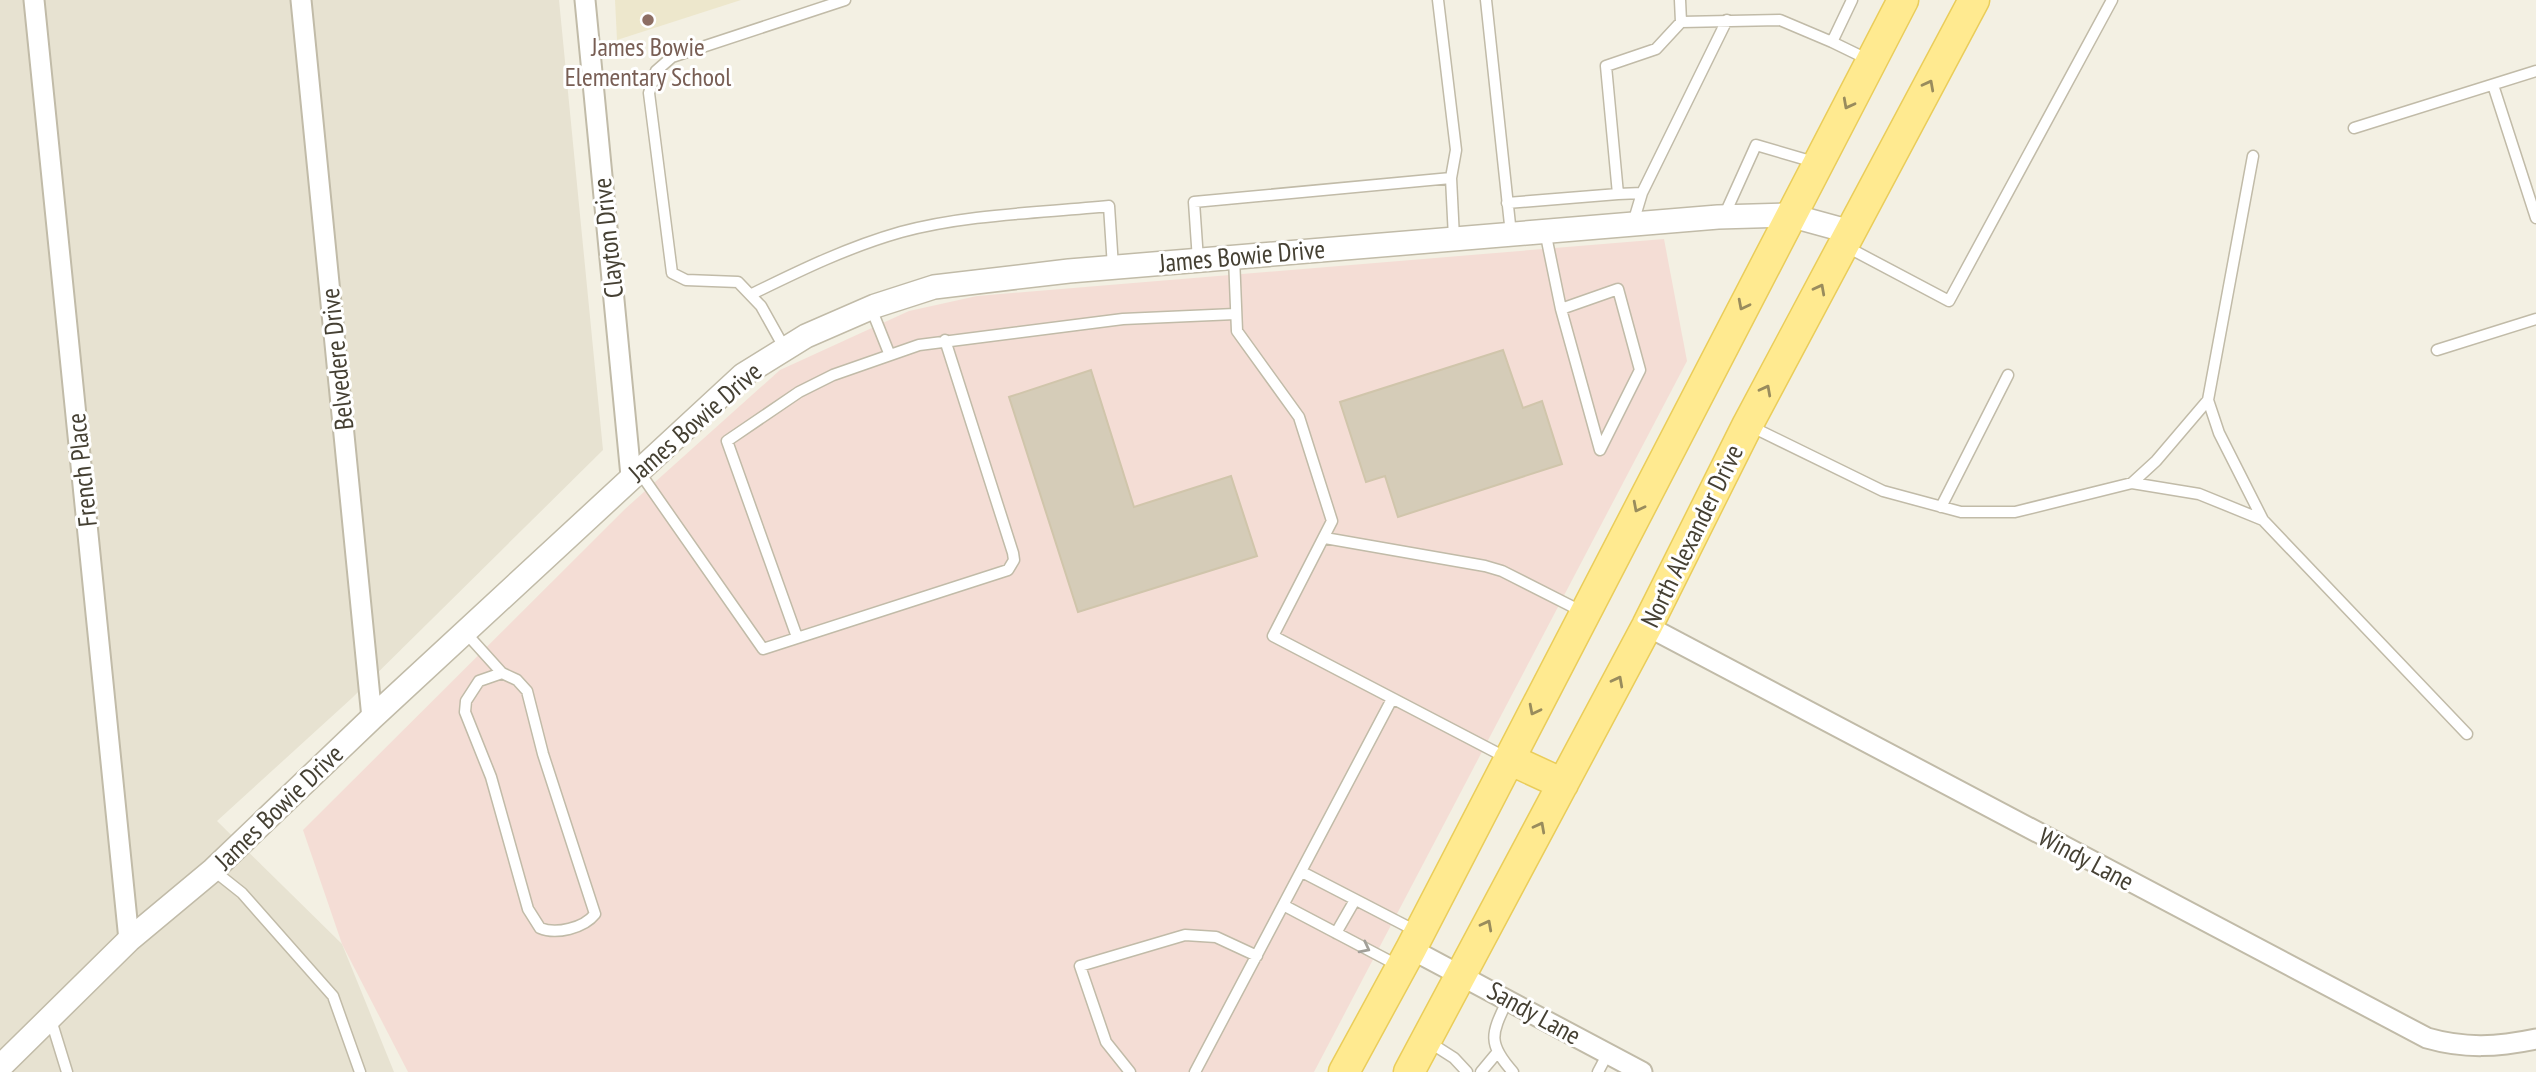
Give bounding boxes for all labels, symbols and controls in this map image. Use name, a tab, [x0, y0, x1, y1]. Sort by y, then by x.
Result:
marker: James Bowie Elementary School	[640, 12, 656, 28]
place label: James Bowie Elementary School	[565, 30, 731, 93]
one-way arrow	[1921, 80, 1934, 92]
one-way arrow	[1843, 96, 1856, 109]
street label: Clayton Drive	[585, 176, 630, 300]
street label: James Bowie Drive	[1157, 232, 1326, 279]
one-way arrow	[1812, 284, 1825, 296]
street label: Belvedere Drive	[313, 286, 360, 432]
one-way arrow	[1737, 298, 1751, 310]
street label: James Bowie Drive	[620, 355, 768, 489]
one-way arrow	[1758, 385, 1771, 398]
street label: French Place	[59, 412, 104, 528]
street label: North Alexander Drive	[1633, 439, 1750, 633]
one-way arrow	[1633, 500, 1647, 512]
one-way arrow	[1610, 675, 1623, 688]
one-way arrow	[1529, 702, 1542, 715]
street label: James Bowie Drive	[207, 737, 350, 877]
street label: Windy Lane	[2033, 820, 2140, 897]
one-way arrow	[1532, 822, 1545, 834]
one-way arrow	[1479, 920, 1492, 933]
one-way arrow	[1357, 939, 1370, 953]
street label: Sandy Lane	[1482, 973, 1587, 1052]

